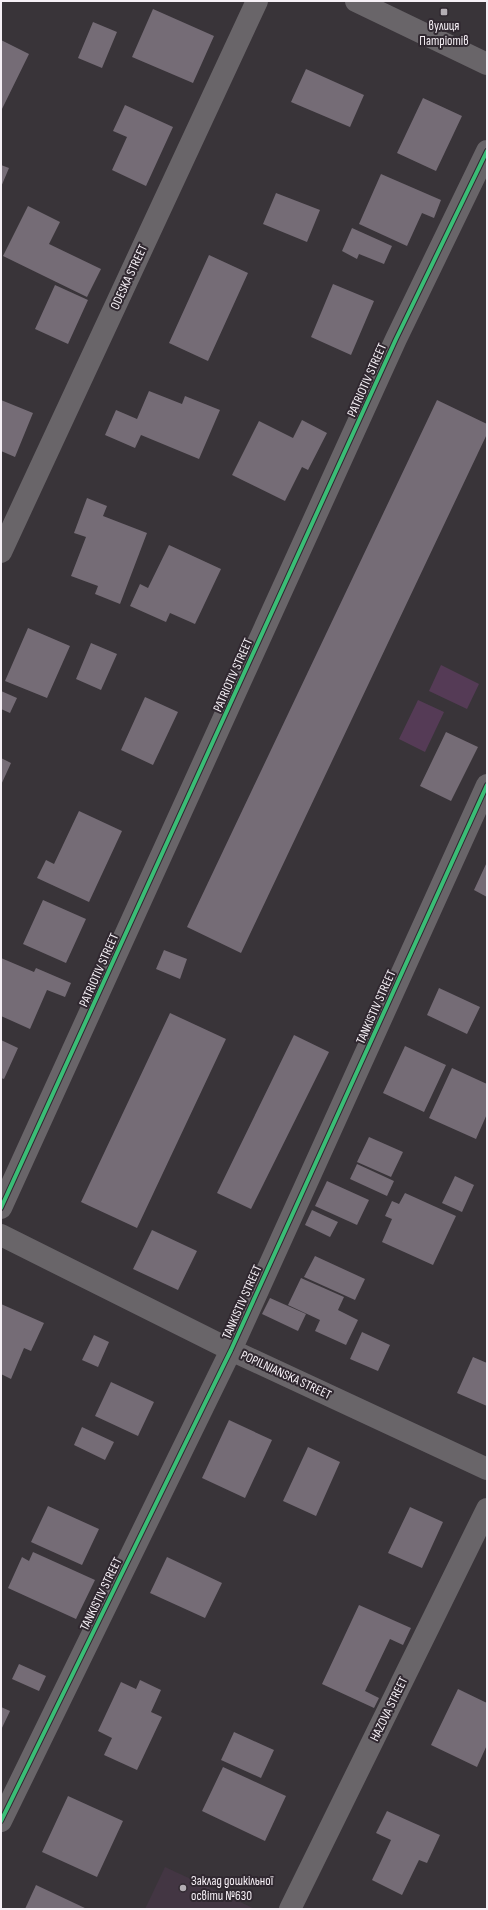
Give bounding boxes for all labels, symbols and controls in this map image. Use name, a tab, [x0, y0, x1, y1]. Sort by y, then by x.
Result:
marker: вулиця Патріотів	[439, 7, 449, 17]
place label: вулиця Патріотів	[419, 18, 469, 49]
street label: ODESKA STREET	[107, 242, 151, 312]
street label: PATRIOTIV STREET	[344, 341, 390, 419]
street label: PATRIOTIV STREET	[210, 636, 256, 714]
street label: PATRIOTIV STREET	[76, 931, 122, 1009]
street label: TANKISTIV STREET	[353, 967, 399, 1047]
street label: TANKISTIV STREET	[219, 1262, 265, 1342]
street label: POPILNIANSKA STREET	[238, 1347, 334, 1403]
street label: TANKISTIV STREET	[76, 1555, 126, 1633]
street label: HAZOVA STREET	[367, 1674, 411, 1744]
place label: Заклад дошкільної освіти №630	[191, 1873, 274, 1904]
marker: Заклад дошкільної освіти №630	[178, 1883, 188, 1893]

